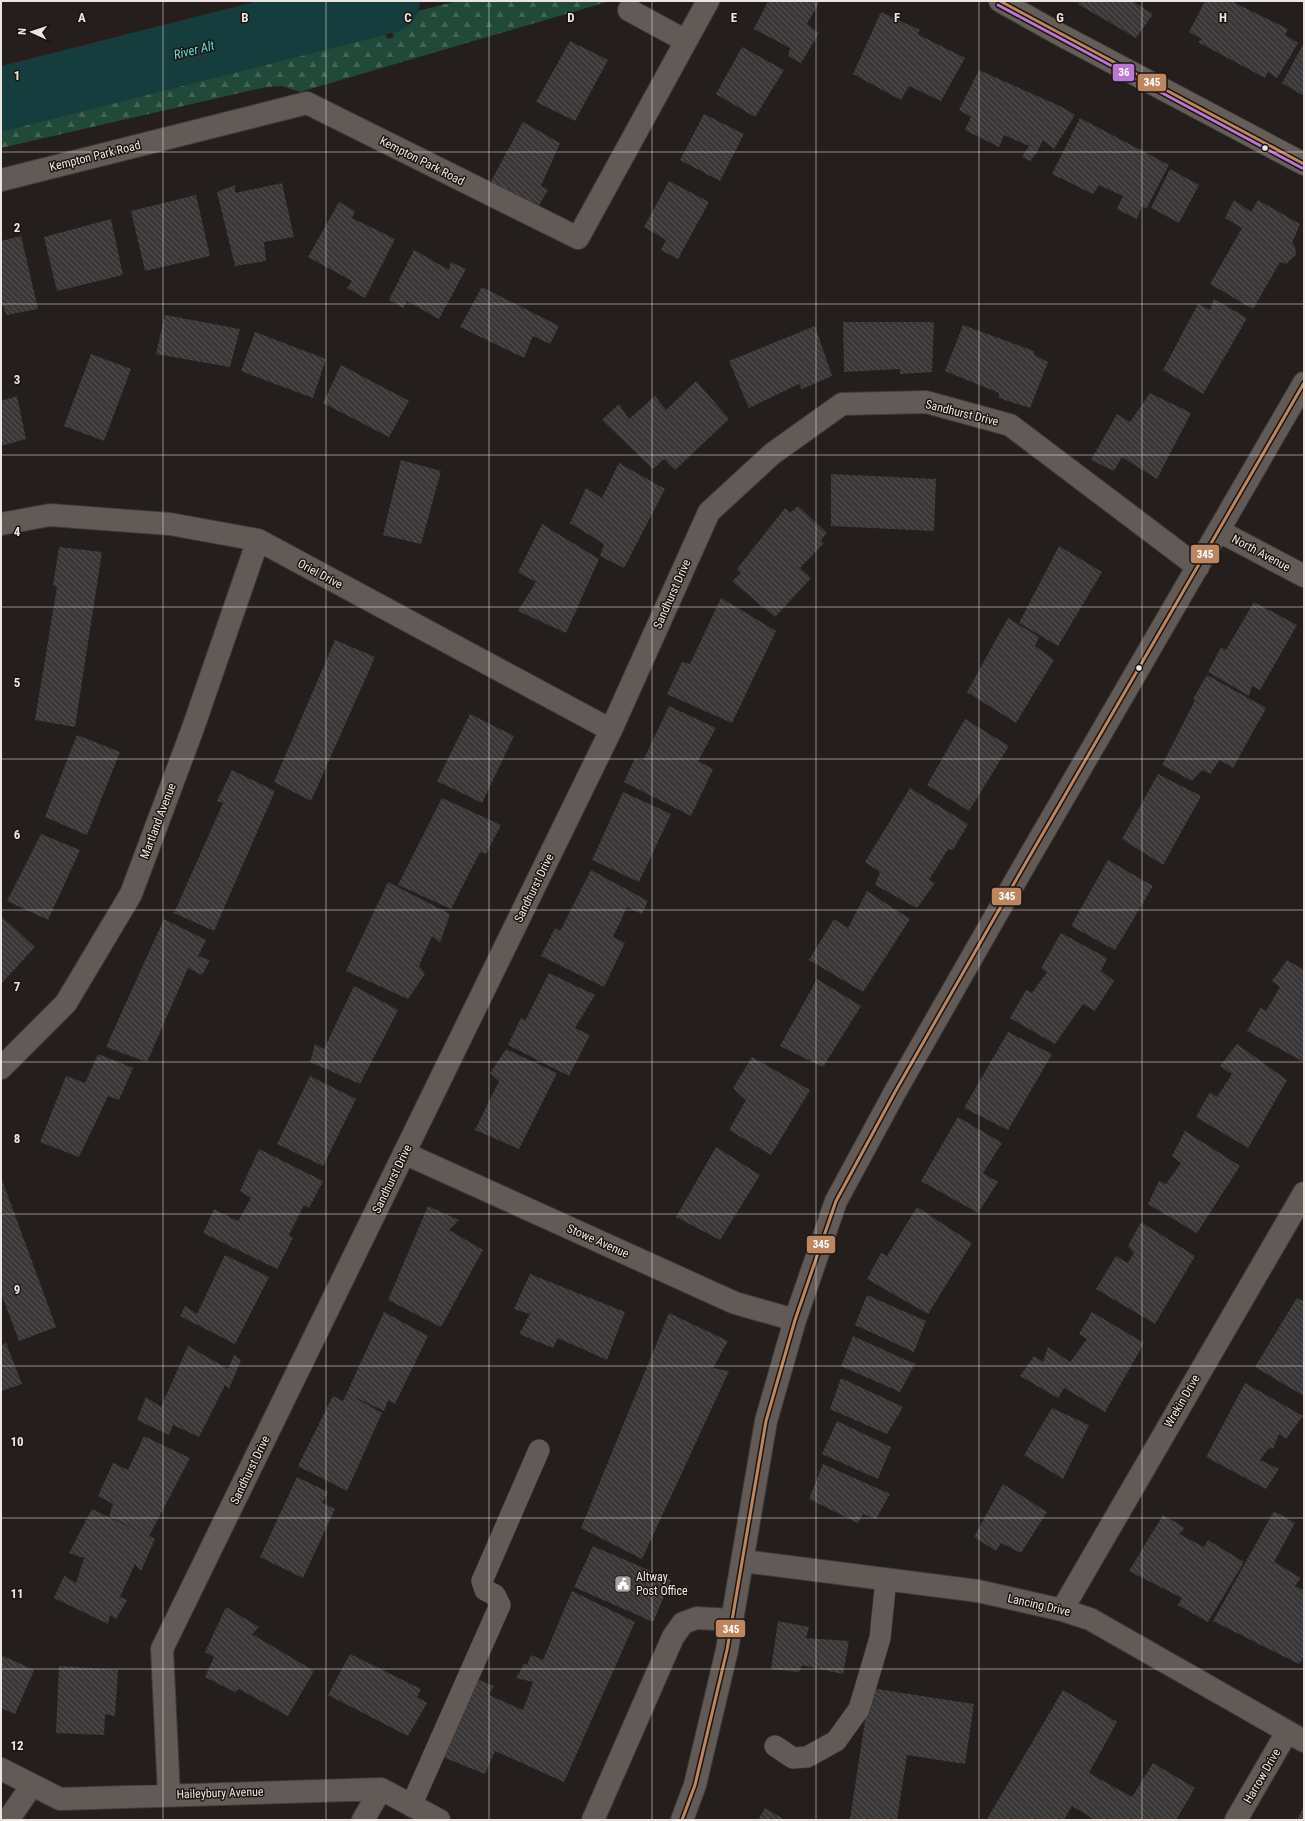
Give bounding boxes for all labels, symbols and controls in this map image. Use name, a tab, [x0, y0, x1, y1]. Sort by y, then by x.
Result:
text: A	[78, 10, 86, 25]
text: B	[241, 10, 249, 25]
text: C	[404, 10, 412, 25]
text: D	[567, 10, 575, 25]
text: E	[731, 10, 738, 25]
text: F	[894, 10, 900, 25]
text: G	[1056, 10, 1064, 25]
text: H	[1219, 10, 1227, 25]
north arrow	[12, 12, 52, 52]
text: N	[16, 28, 29, 35]
water label: River Alt	[172, 38, 216, 62]
line badge: 36	[1112, 63, 1135, 82]
text: 36	[1118, 66, 1130, 79]
text: 1	[14, 68, 20, 83]
line badge: 345	[1137, 73, 1167, 92]
text: 345	[1144, 76, 1161, 89]
street label: Kempton Park Road	[377, 134, 467, 188]
street label: Kempton Park Road	[48, 138, 142, 174]
unlabelled marker	[1260, 143, 1270, 153]
text: 2	[14, 220, 21, 235]
text: 3	[14, 372, 20, 387]
street label: Sandhurst Drive	[924, 397, 1000, 429]
text: 4	[14, 524, 21, 539]
street label: North Avenue	[1229, 532, 1293, 574]
line badge: 345	[1190, 544, 1220, 564]
text: 345	[1197, 548, 1214, 561]
street label: Oriel Drive	[295, 556, 345, 592]
street label: Sandhurst Drive	[650, 557, 694, 631]
unlabelled marker	[1134, 663, 1144, 673]
text: 5	[14, 675, 21, 690]
street label: Martland Avenue	[137, 781, 179, 861]
text: 6	[14, 827, 21, 842]
street label: Sandhurst Drive	[511, 851, 557, 925]
line badge: 345	[991, 887, 1022, 906]
text: 345	[999, 890, 1016, 903]
text: 7	[14, 979, 21, 994]
text: 8	[14, 1131, 20, 1146]
street label: Sandhurst Drive	[369, 1142, 415, 1216]
street label: Stowe Avenue	[565, 1221, 632, 1261]
line badge: 345	[806, 1235, 836, 1254]
text: 345	[813, 1238, 830, 1251]
text: 9	[14, 1282, 20, 1297]
street label: Wrekin Drive	[1161, 1372, 1203, 1430]
street label: Sandhurst Drive	[227, 1433, 273, 1507]
text: 10	[10, 1434, 24, 1449]
place label: Altway Post Office	[636, 1570, 688, 1598]
public building icon: Altway Post Office	[613, 1574, 633, 1594]
text: 11	[10, 1586, 24, 1601]
street label: Lancing Drive	[1006, 1591, 1072, 1619]
line badge: 345	[715, 1619, 746, 1638]
text: 345	[723, 1623, 740, 1636]
text: 12	[10, 1738, 24, 1753]
street label: Harrow Drive	[1241, 1746, 1283, 1806]
street label: Haileybury Avenue	[176, 1784, 264, 1802]

